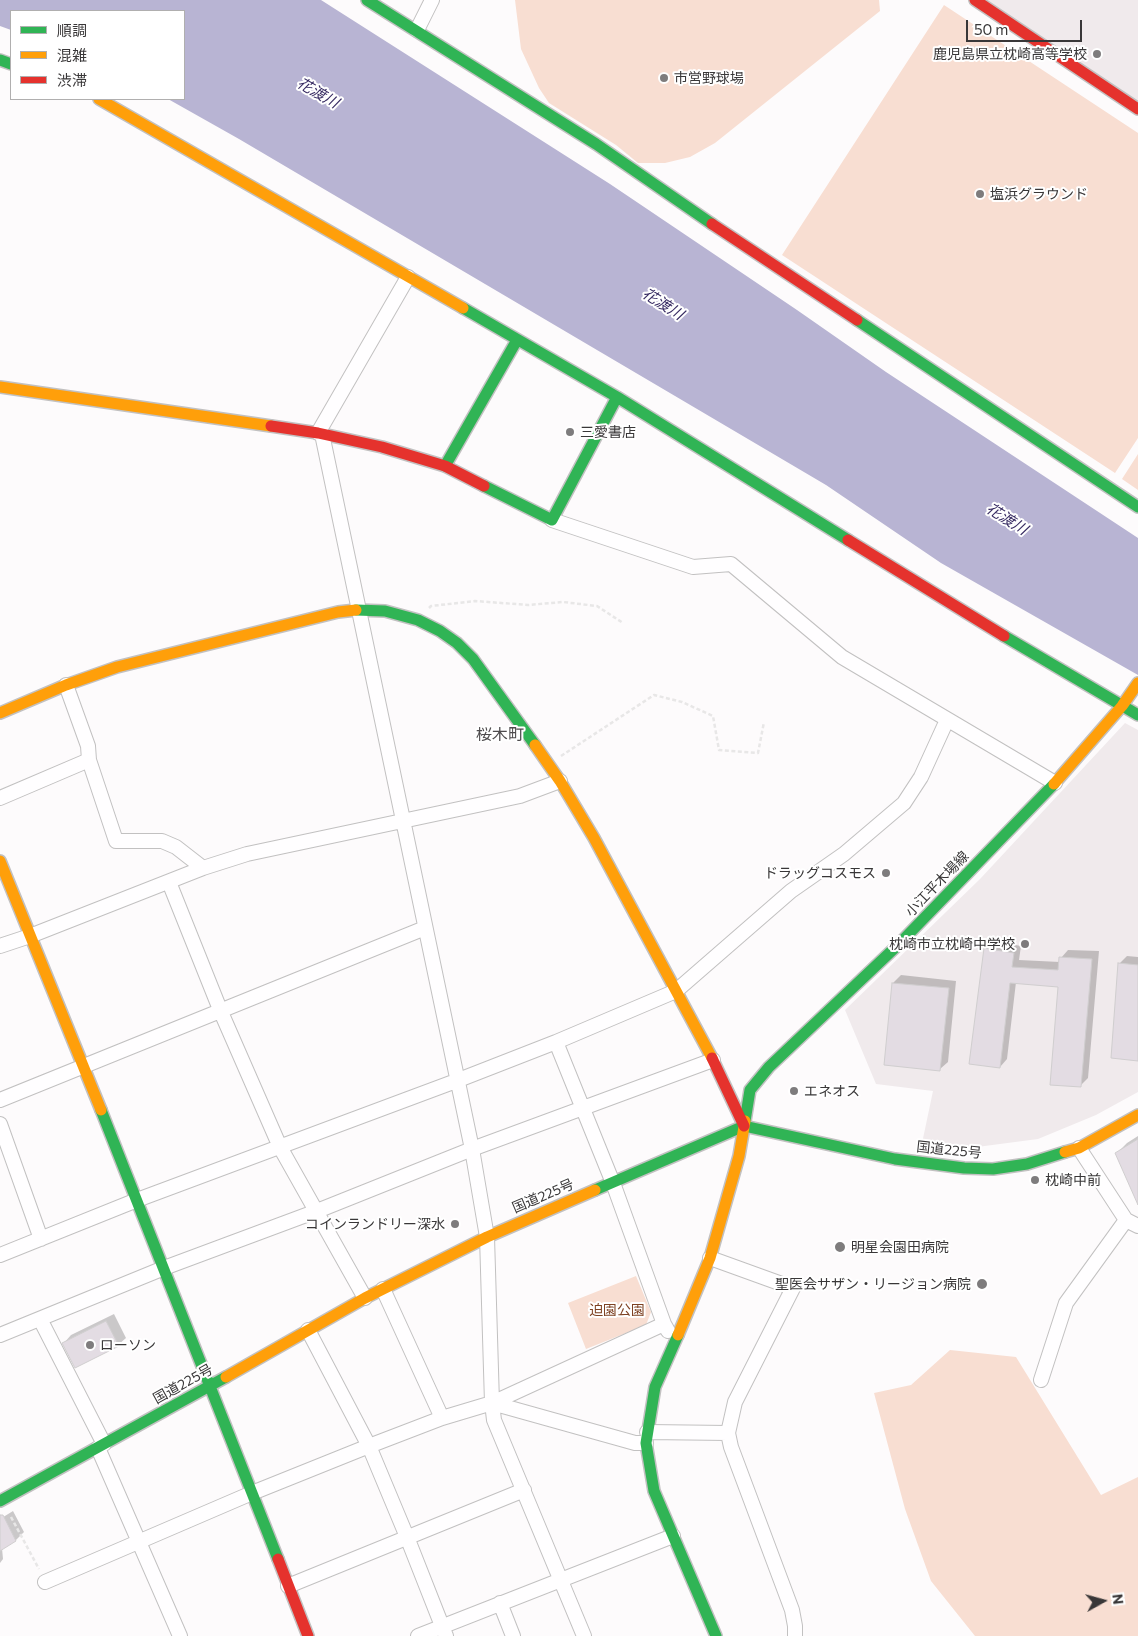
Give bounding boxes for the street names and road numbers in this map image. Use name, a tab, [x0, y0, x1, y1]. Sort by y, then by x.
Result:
street label: 小江平木場線	[902, 848, 972, 920]
street label: 国道225号	[916, 1138, 982, 1162]
street label: 国道225号	[510, 1175, 576, 1217]
street label: 国道225号	[150, 1361, 216, 1407]

